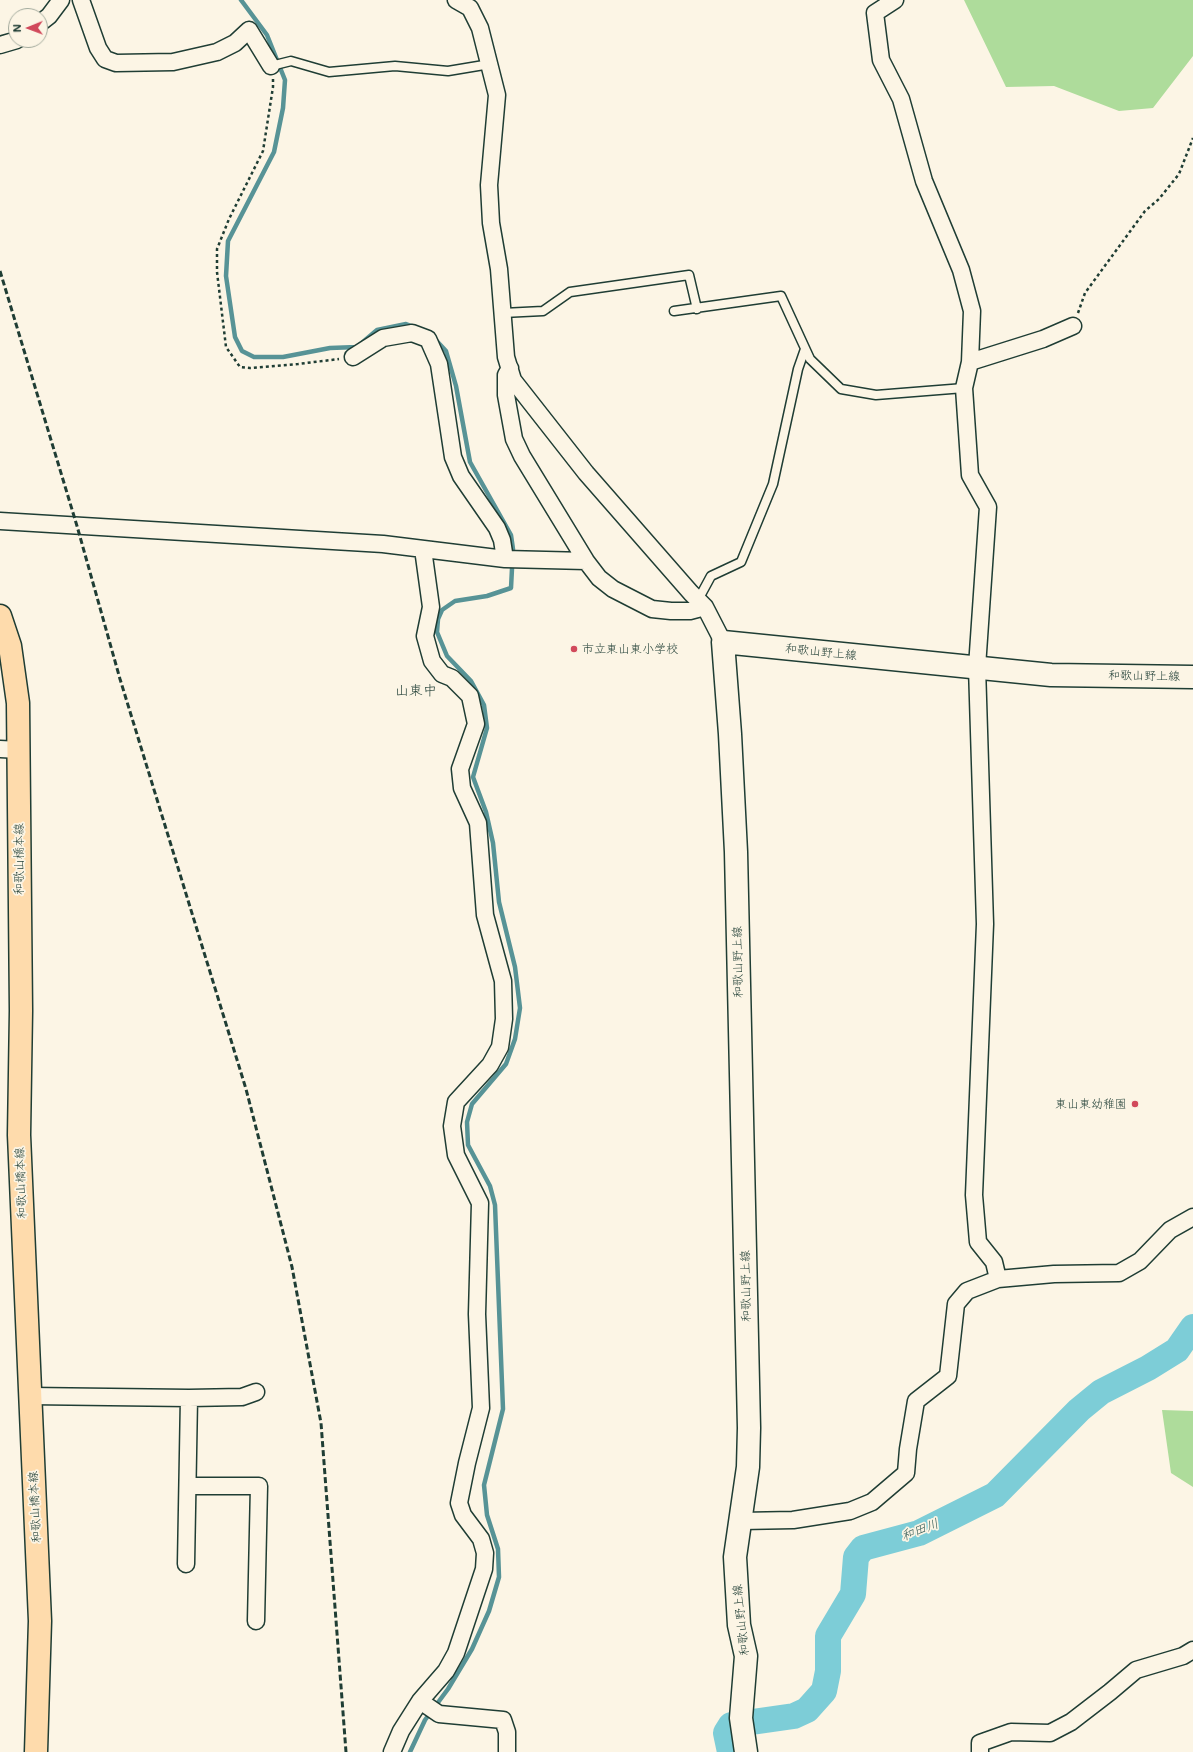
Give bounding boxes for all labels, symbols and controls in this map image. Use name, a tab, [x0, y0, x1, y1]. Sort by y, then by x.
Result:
north arrow	[8, 8, 48, 48]
text: N	[9, 24, 24, 33]
street label: 和歌山野上線	[784, 641, 858, 663]
place label: 市立東山東小学校	[582, 642, 678, 656]
marker: 市立東山東小学校	[569, 644, 579, 654]
street label: 和歌山野上線	[1108, 668, 1180, 684]
district label: 山東中	[395, 683, 437, 699]
street label: 和歌山橋本線	[12, 823, 26, 895]
street label: 和歌山野上線	[730, 926, 746, 998]
place label: 東山東幼稚園	[1055, 1097, 1127, 1111]
marker: 東山東幼稚園	[1130, 1099, 1140, 1109]
street label: 和歌山橋本線	[13, 1147, 29, 1219]
street label: 和歌山野上線	[738, 1250, 754, 1322]
street label: 和歌山橋本線	[26, 1471, 44, 1543]
water label: 和田川	[899, 1516, 941, 1544]
street label: 和歌山野上線	[730, 1583, 752, 1657]

